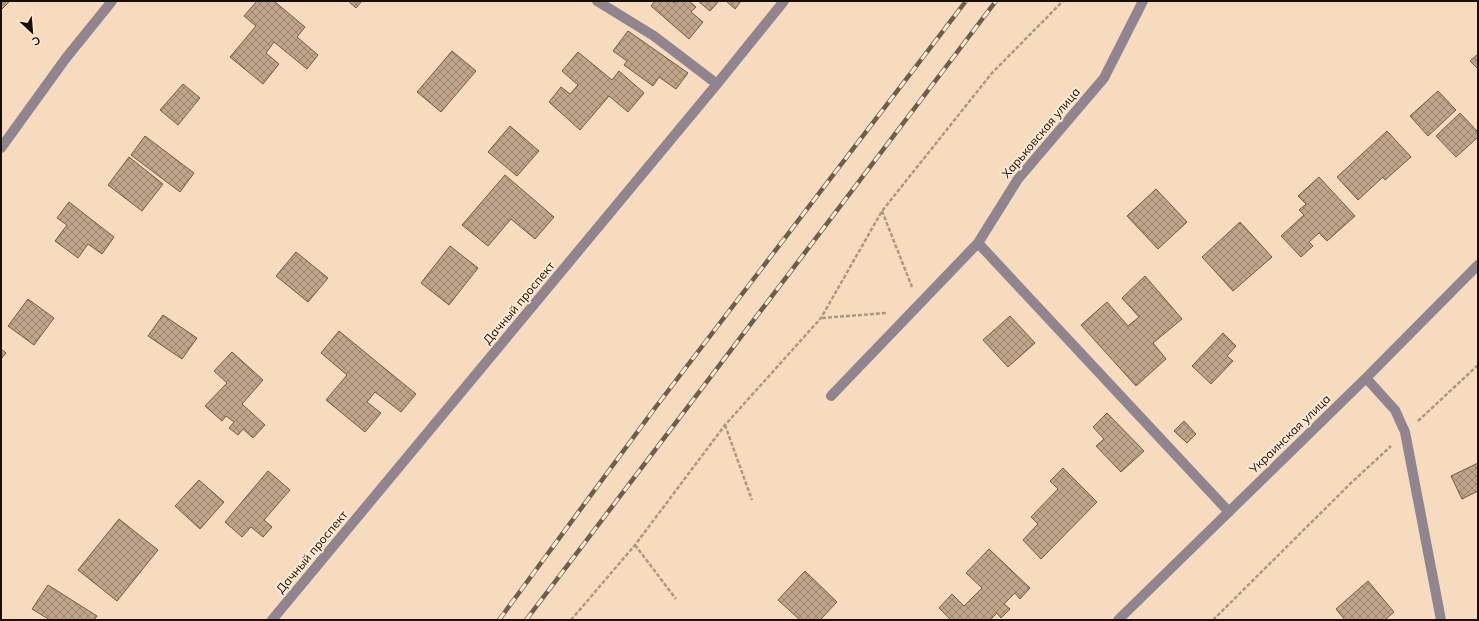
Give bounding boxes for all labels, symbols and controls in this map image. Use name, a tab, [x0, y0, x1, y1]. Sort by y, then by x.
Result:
north arrow	[12, 12, 52, 52]
text: С	[30, 33, 43, 49]
street label: Харьковская улица	[998, 84, 1083, 181]
street label: Дачный проспект	[480, 258, 558, 347]
street label: Украинская улица	[1245, 391, 1333, 477]
street label: Дачный проспект	[273, 507, 351, 596]

